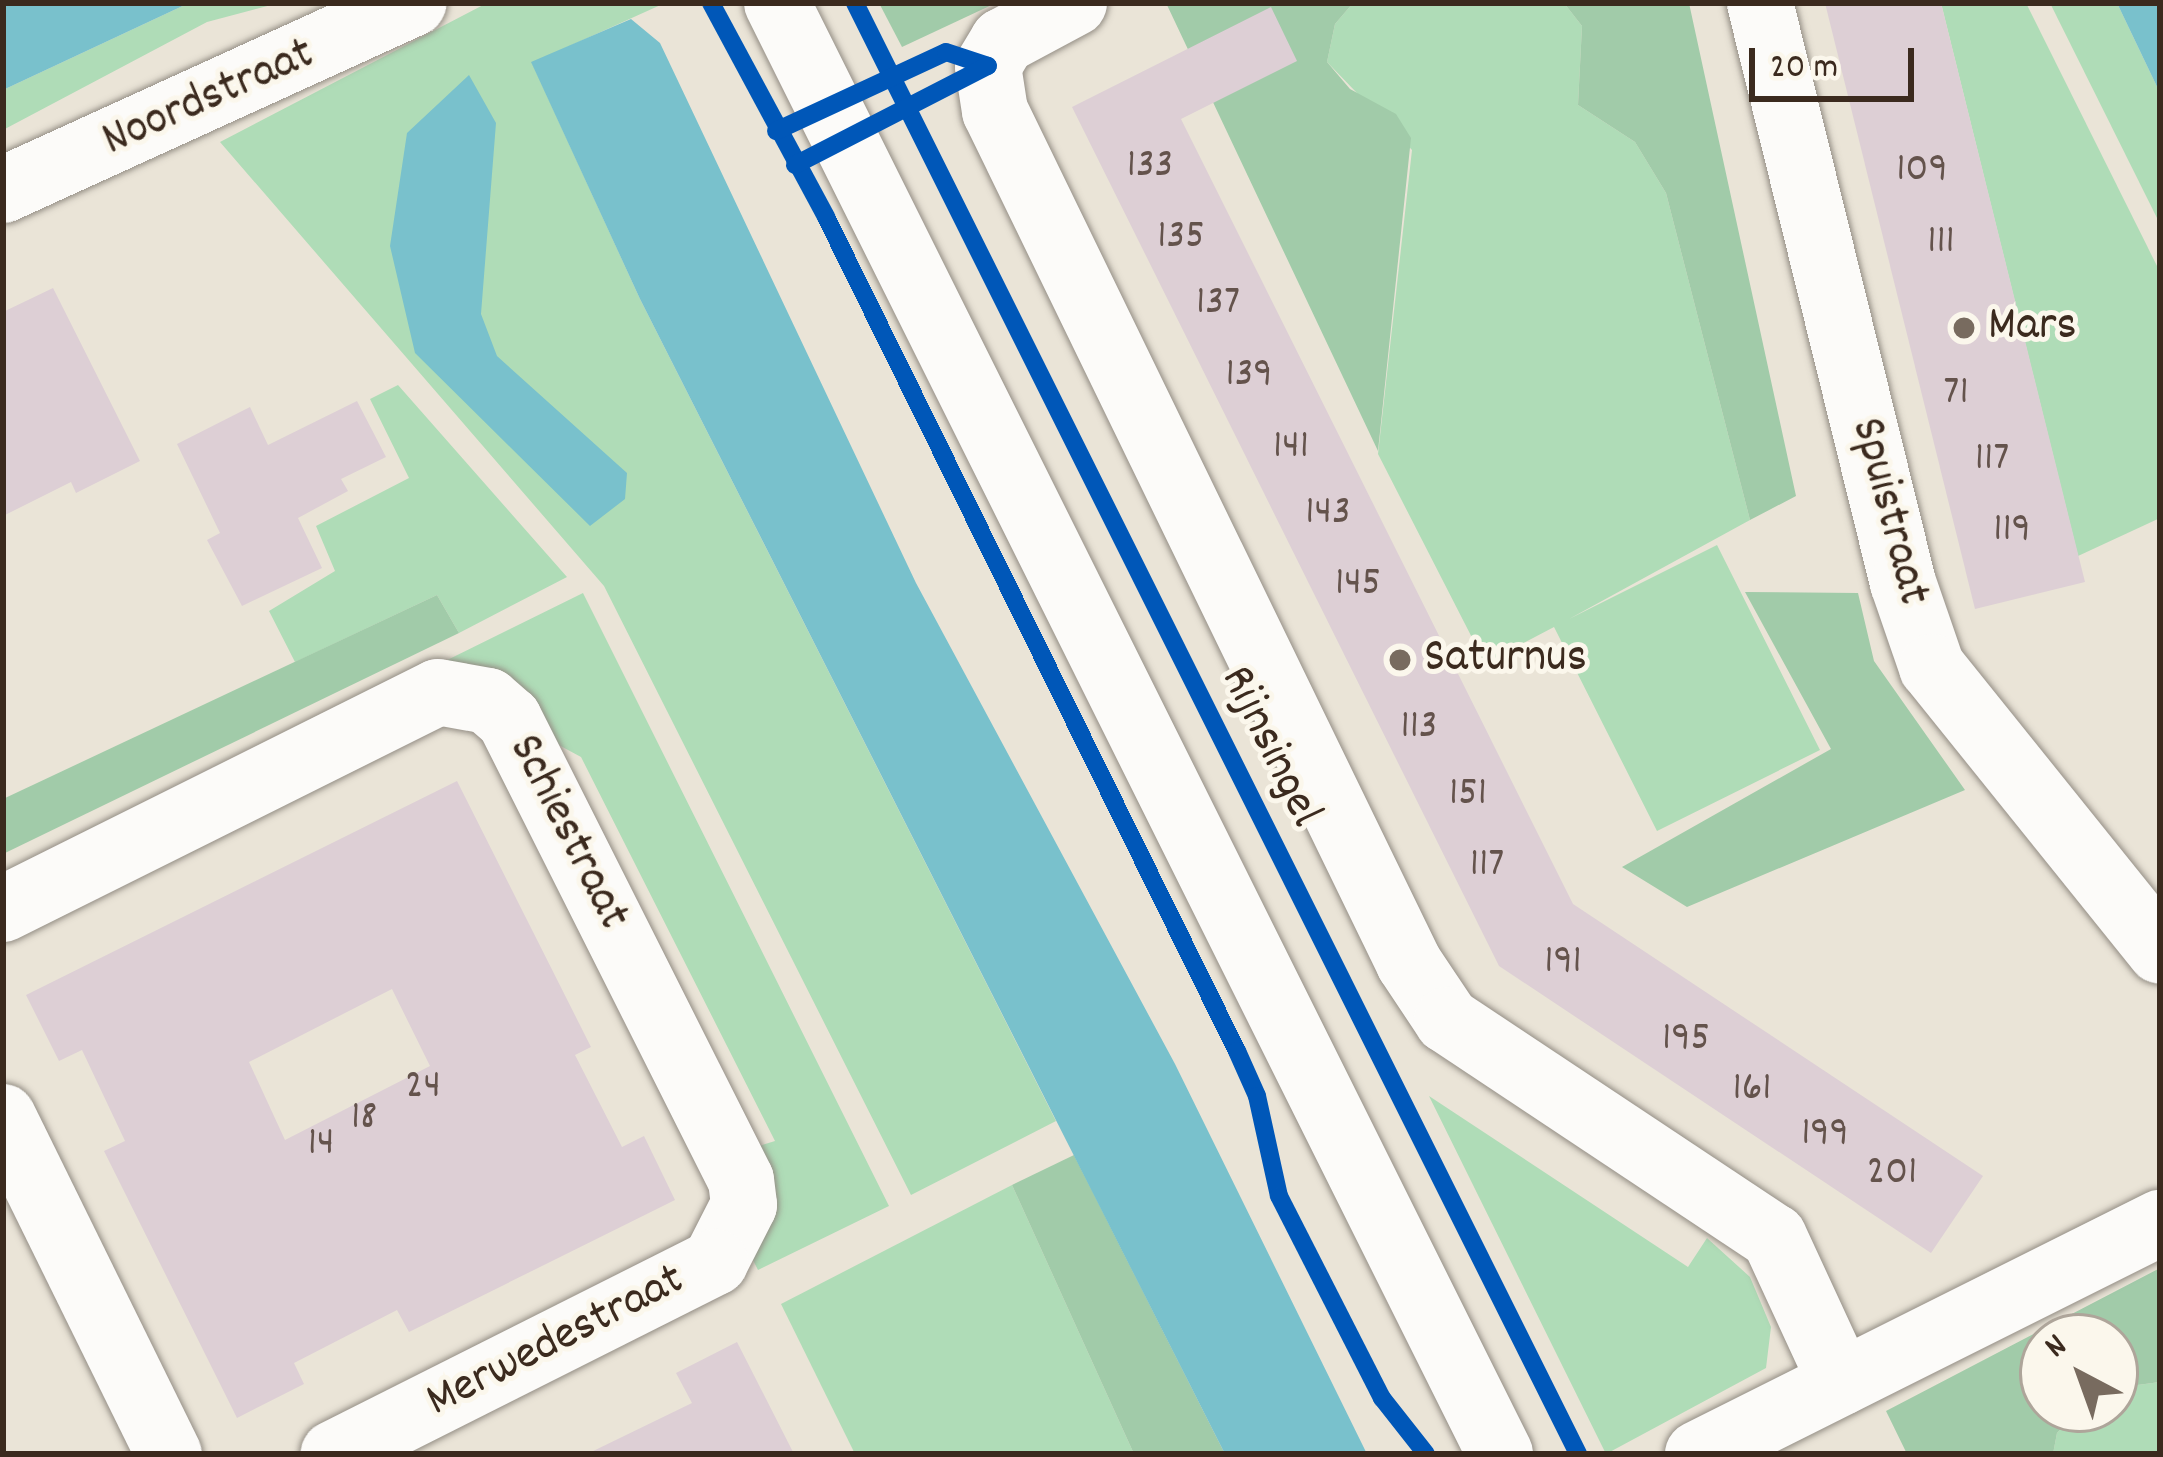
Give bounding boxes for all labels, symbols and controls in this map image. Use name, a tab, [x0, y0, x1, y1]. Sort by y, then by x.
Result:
scale bar	[1755, 24, 1920, 98]
street label: Noordstraat	[94, 27, 324, 171]
text: 20 m	[1770, 43, 1838, 95]
house number: 133	[1127, 142, 1173, 192]
house number: 109	[1896, 146, 1948, 196]
house number: 135	[1157, 213, 1205, 263]
house number: 111	[1927, 218, 1955, 268]
house number: 137	[1196, 279, 1240, 329]
place label: Mars	[1988, 299, 2077, 357]
marker: Mars	[1951, 315, 1977, 341]
house number: 139	[1225, 351, 1273, 401]
house number: 71	[1943, 369, 1969, 419]
street label: Spuistraat	[1835, 412, 1941, 612]
house number: 141	[1273, 423, 1309, 473]
house number: 117	[1975, 435, 2009, 485]
house number: 143	[1305, 489, 1351, 539]
house number: 119	[1993, 506, 2031, 556]
house number: 145	[1335, 560, 1381, 610]
place label: Saturnus	[1424, 631, 1587, 689]
marker: Saturnus	[1387, 647, 1413, 673]
street label: Rijnsingel	[1205, 657, 1333, 837]
house number: 113	[1400, 703, 1438, 753]
street label: Schiestraat	[493, 726, 641, 940]
house number: 151	[1449, 770, 1487, 820]
house number: 117	[1470, 841, 1504, 891]
house number: 191	[1544, 938, 1582, 988]
house number: 195	[1662, 1015, 1710, 1065]
house number: 24	[405, 1063, 441, 1113]
house number: 161	[1733, 1065, 1771, 1115]
house number: 18	[351, 1094, 377, 1144]
house number: 199	[1801, 1110, 1849, 1160]
house number: 14	[308, 1120, 334, 1170]
house number: 201	[1867, 1149, 1917, 1199]
street label: Merwedestraat	[418, 1253, 694, 1431]
north arrow	[2019, 1313, 2139, 1433]
text: N	[2035, 1325, 2079, 1371]

